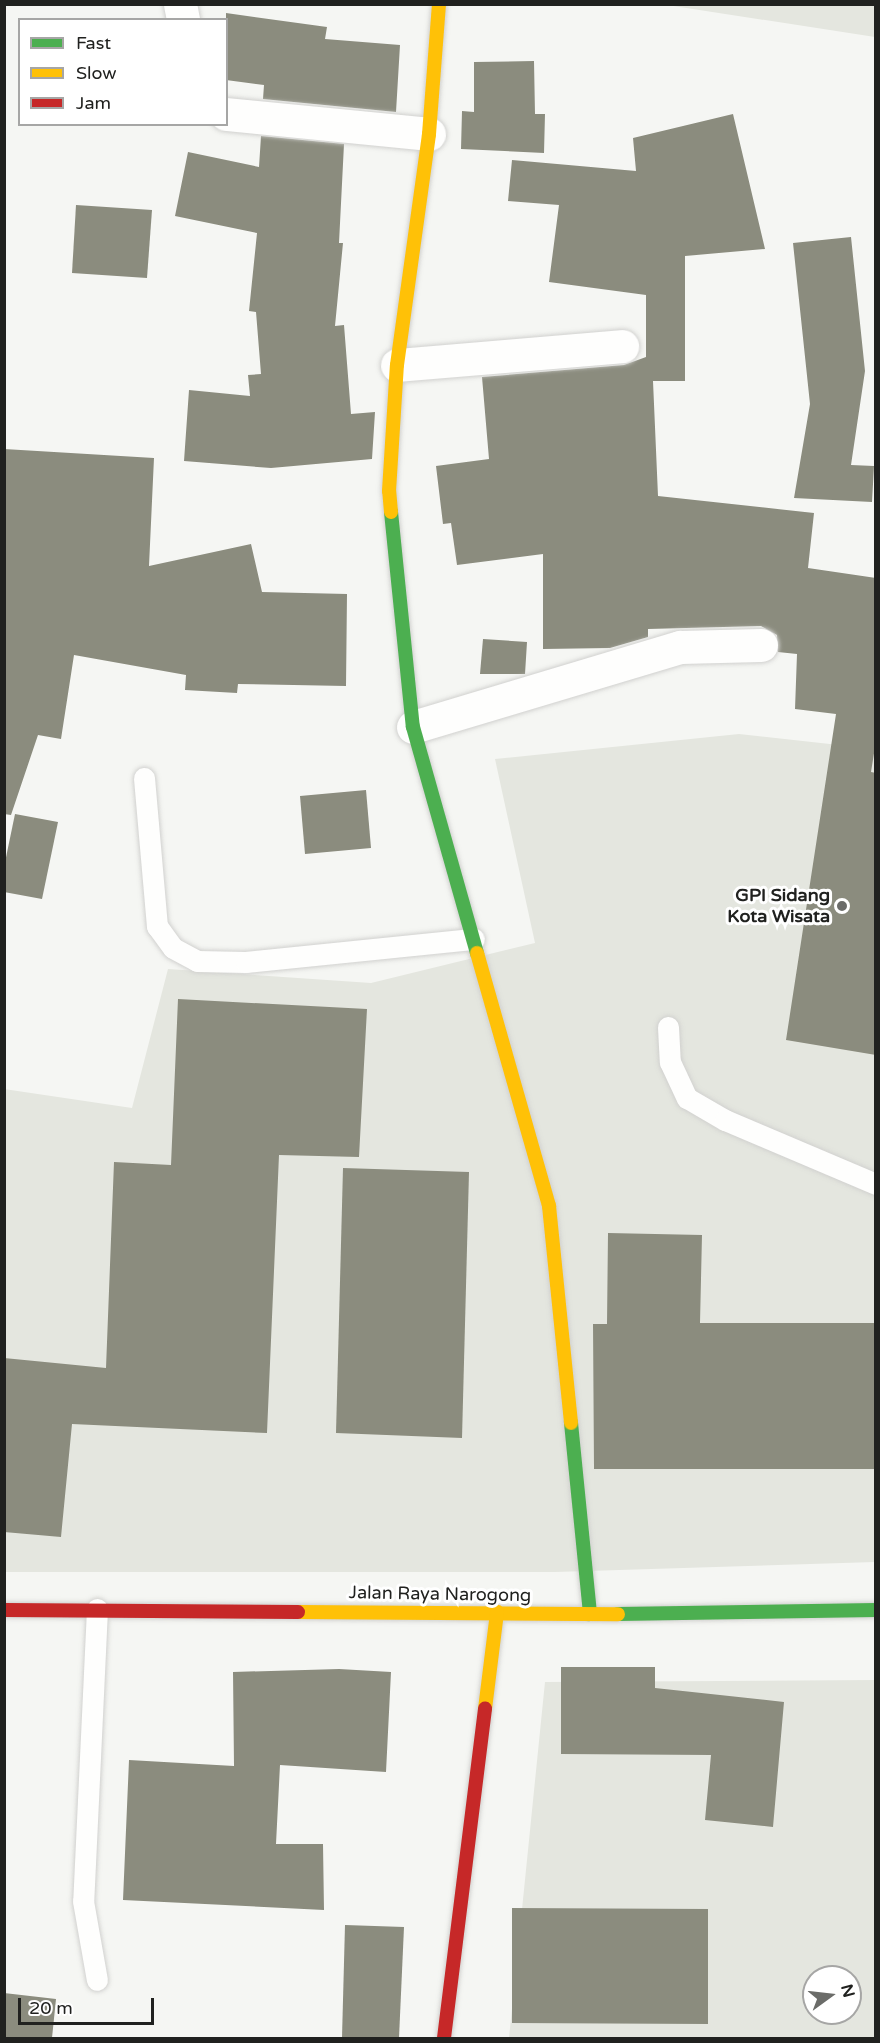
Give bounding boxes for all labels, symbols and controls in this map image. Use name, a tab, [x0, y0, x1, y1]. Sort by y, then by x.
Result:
legend	[18, 18, 228, 126]
text: Fast	[76, 32, 111, 54]
text: Slow	[76, 62, 117, 84]
text: Jam	[76, 92, 111, 114]
place label: GPI Sidang Kota Wisata	[727, 885, 830, 928]
marker: GPI Sidang Kota Wisata	[835, 899, 849, 913]
street label: Jalan Raya Narogong	[349, 1582, 531, 1606]
north arrow	[802, 1965, 862, 2025]
text: N	[836, 1982, 859, 2000]
scale bar	[21, 1986, 158, 2024]
text: 20 m	[29, 1997, 73, 2019]

